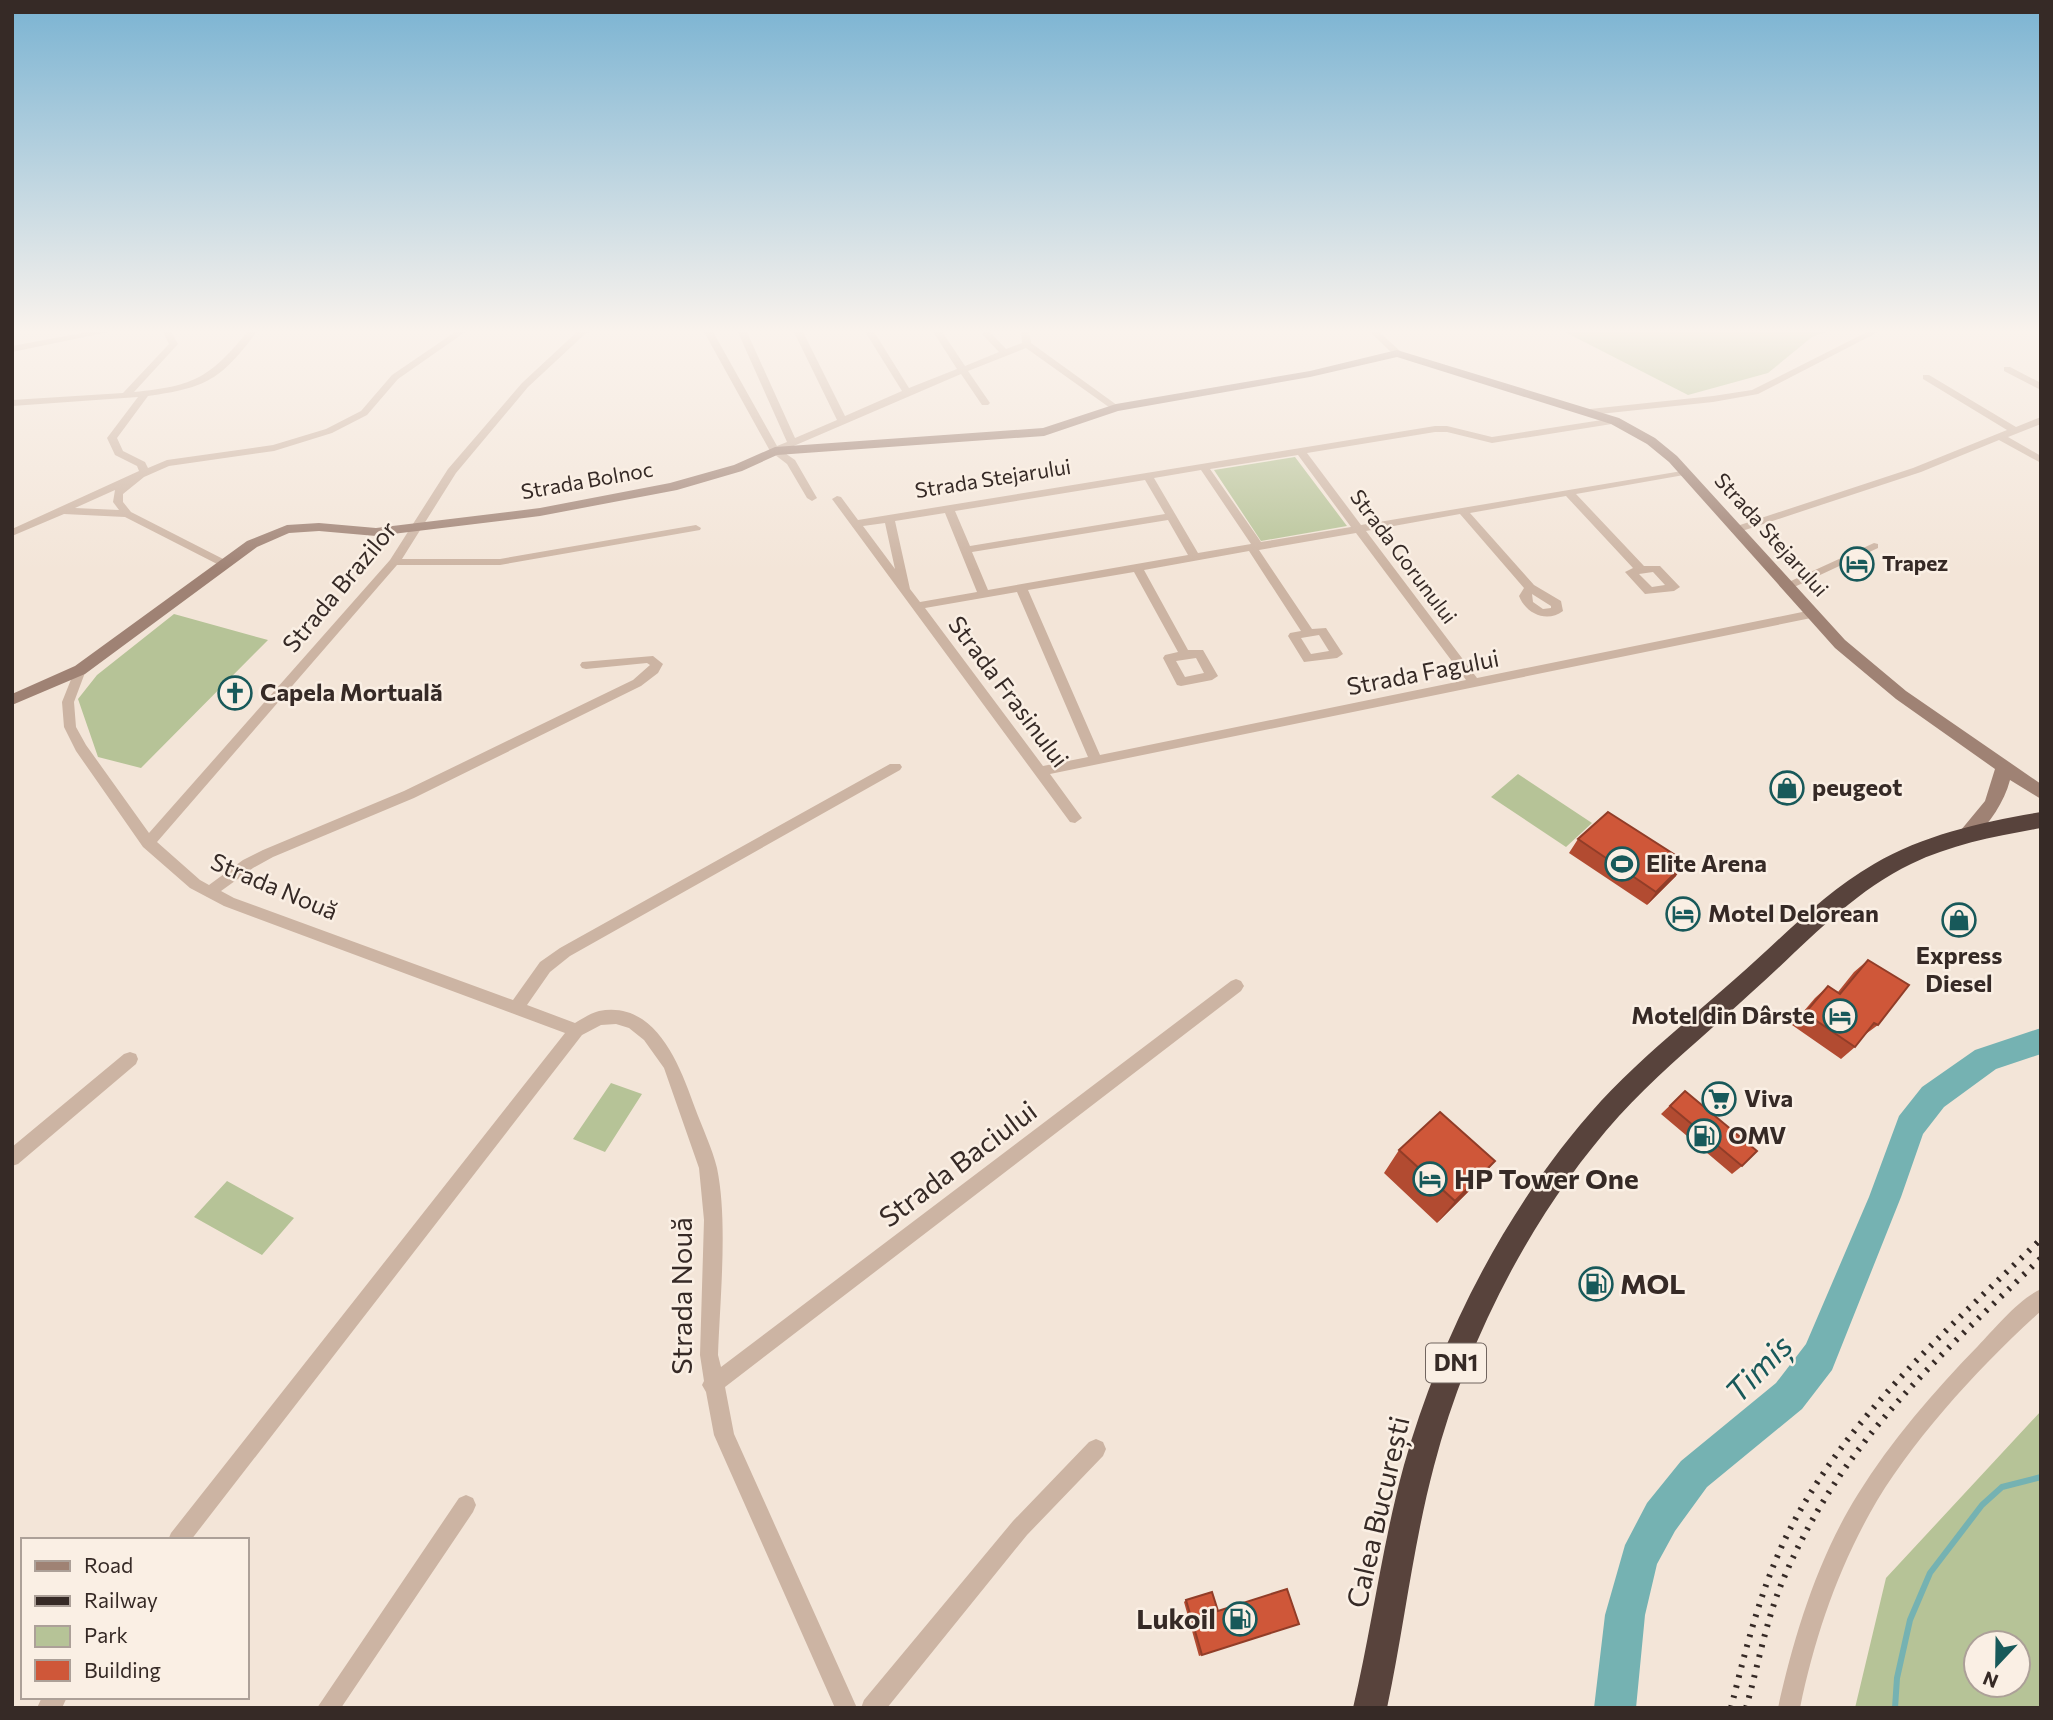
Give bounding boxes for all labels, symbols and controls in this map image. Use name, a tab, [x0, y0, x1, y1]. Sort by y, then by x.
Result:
street label: Strada Stejarului	[913, 453, 1073, 502]
street label: Strada Bolnoc	[519, 456, 655, 503]
street label: Strada Stejarului	[1710, 467, 1834, 601]
street label: Strada Gorunului	[1346, 484, 1463, 628]
street label: Strada Brazilor	[276, 514, 402, 657]
hotel icon: Trapez	[1838, 545, 1876, 583]
place label: Trapez	[1882, 550, 1948, 575]
street label: Strada Frasinului	[943, 610, 1075, 772]
street label: Strada Fagului	[1344, 643, 1501, 701]
church icon: Capela Mortuală	[216, 674, 254, 712]
place label: Capela Mortuală	[260, 677, 442, 706]
shop icon: peugeot	[1768, 769, 1806, 807]
place label: peugeot	[1812, 772, 1903, 801]
sports icon: Elite Arena	[1603, 845, 1641, 883]
street label: Strada Nouă	[207, 846, 342, 925]
place label: Elite Arena	[1646, 848, 1767, 877]
hotel icon: Motel Delorean	[1664, 895, 1702, 933]
place label: Motel Delorean	[1708, 898, 1879, 927]
shop icon: Express Diesel	[1940, 901, 1978, 939]
place label: Express Diesel	[1916, 940, 2002, 997]
hotel icon: Motel din Dârste	[1821, 997, 1859, 1035]
place label: Motel din Dârste	[1631, 1000, 1815, 1029]
supermarket icon: Viva	[1700, 1080, 1738, 1118]
place label: Viva	[1744, 1083, 1793, 1112]
street label: Strada Baciului	[872, 1093, 1043, 1234]
fuel station icon: OMV	[1685, 1117, 1723, 1155]
place label: OMV	[1728, 1120, 1786, 1149]
hotel icon: HP Tower One	[1411, 1160, 1449, 1198]
place label: HP Tower One	[1454, 1161, 1639, 1195]
street label: Strada Nouă	[664, 1217, 698, 1375]
fuel station icon: MOL	[1577, 1265, 1615, 1303]
place label: MOL	[1620, 1266, 1686, 1300]
water label: Timiș	[1716, 1325, 1801, 1411]
road number: DN1	[1426, 1344, 1486, 1382]
street label: Calea București	[1338, 1413, 1418, 1611]
legend	[21, 1538, 248, 1699]
text: Road	[84, 1552, 133, 1577]
text: Railway	[84, 1587, 158, 1612]
fuel station icon: Lukoil	[1221, 1600, 1259, 1638]
place label: Lukoil	[1136, 1601, 1216, 1635]
text: Park	[84, 1622, 128, 1647]
north arrow	[1962, 1629, 2032, 1699]
text: Building	[84, 1657, 161, 1682]
text: N	[1980, 1667, 2001, 1694]

